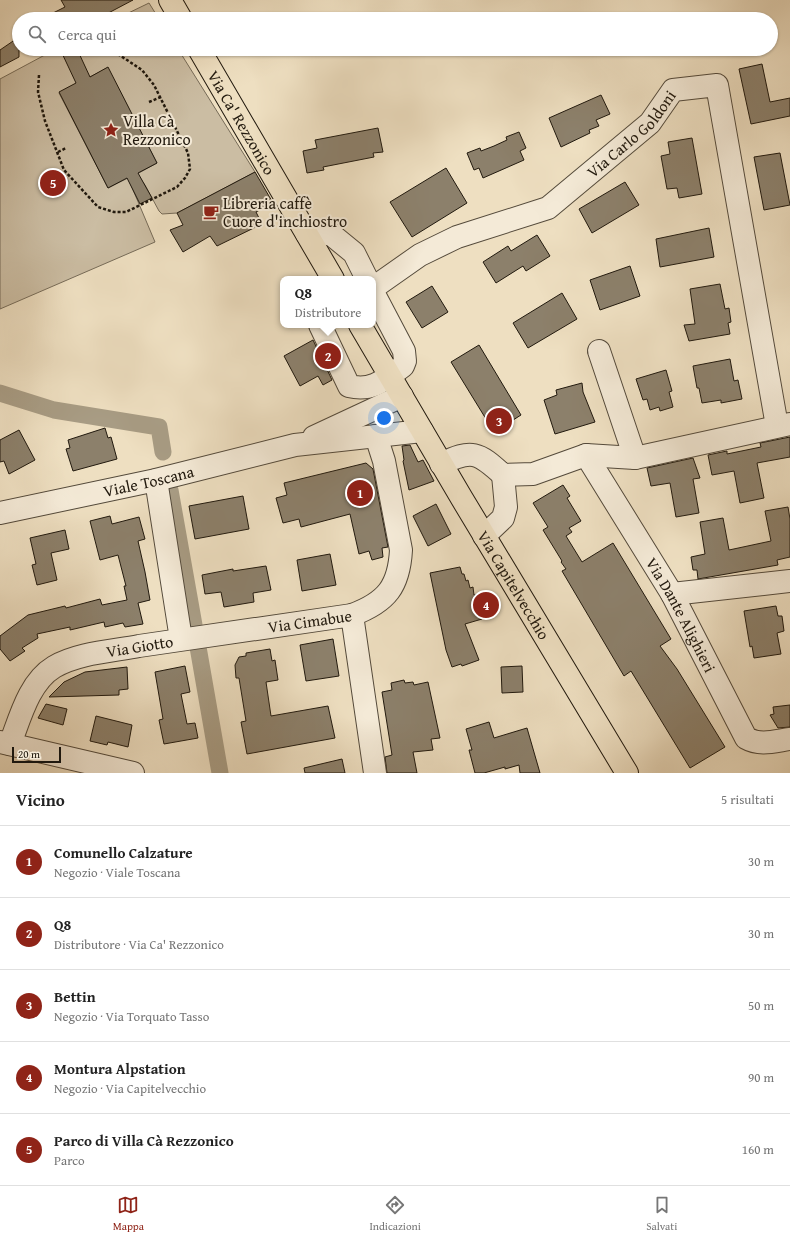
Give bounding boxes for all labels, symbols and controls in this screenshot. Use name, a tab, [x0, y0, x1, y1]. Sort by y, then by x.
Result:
search box	[12, 12, 778, 56]
icon: search	[26, 23, 48, 45]
text: Cerca qui	[58, 24, 116, 45]
street label: Via Ca' Rezzonico	[202, 66, 282, 179]
street label: Via Carlo Goldoni	[581, 85, 682, 183]
place label: Villa Cà Rezzonico	[123, 109, 191, 151]
place icon: Villa Cà Rezzonico	[102, 121, 120, 139]
pin: 5	[40, 168, 66, 198]
place label: Libreria caffè Cuore d'inchiostro	[223, 191, 347, 233]
cafe icon: Libreria caffè Cuore d'inchiostro	[202, 203, 220, 221]
popup	[280, 276, 376, 328]
text: Q8	[295, 282, 312, 303]
text: Distributore	[295, 303, 361, 322]
pin: 2	[315, 341, 341, 371]
pin: 3	[486, 406, 512, 436]
your location	[374, 408, 394, 428]
street label: Viale Toscana	[101, 459, 197, 503]
pin: 1	[347, 478, 373, 508]
street label: Via Capitelvecchio	[472, 526, 556, 644]
street label: Via Dante Alighieri	[640, 553, 722, 677]
pin: 4	[473, 590, 499, 620]
street label: Via Cimabue	[266, 603, 353, 639]
street label: Via Giotto	[104, 629, 175, 663]
scale bar	[12, 745, 61, 764]
text: 20 m	[18, 746, 40, 762]
text: Vicino	[16, 787, 65, 812]
text: 5 risultati	[721, 790, 774, 809]
text: Comunello Calzature	[54, 842, 193, 863]
text: 1	[26, 852, 32, 871]
text: 30 m	[748, 852, 774, 871]
text: Negozio · Viale Toscana	[54, 863, 180, 882]
text: Q8	[54, 914, 71, 935]
text: 2	[26, 924, 32, 943]
text: 30 m	[748, 924, 774, 943]
text: Distributore · Via Ca' Rezzonico	[54, 935, 224, 954]
text: Bettin	[54, 986, 96, 1007]
text: 3	[26, 996, 32, 1015]
text: 50 m	[748, 996, 774, 1015]
text: Negozio · Via Torquato Tasso	[54, 1007, 209, 1026]
text: Montura Alpstation	[54, 1058, 186, 1079]
text: 4	[26, 1068, 32, 1087]
text: 90 m	[748, 1068, 774, 1087]
text: Negozio · Via Capitelvecchio	[54, 1079, 206, 1098]
text: Parco di Villa Cà Rezzonico	[54, 1130, 234, 1151]
text: 5	[26, 1140, 32, 1159]
text: 160 m	[742, 1140, 774, 1159]
text: Parco	[54, 1151, 85, 1170]
tab: Mappa	[113, 1194, 144, 1234]
tab: Indicazioni	[369, 1194, 421, 1234]
tab: Salvati	[646, 1194, 677, 1234]

